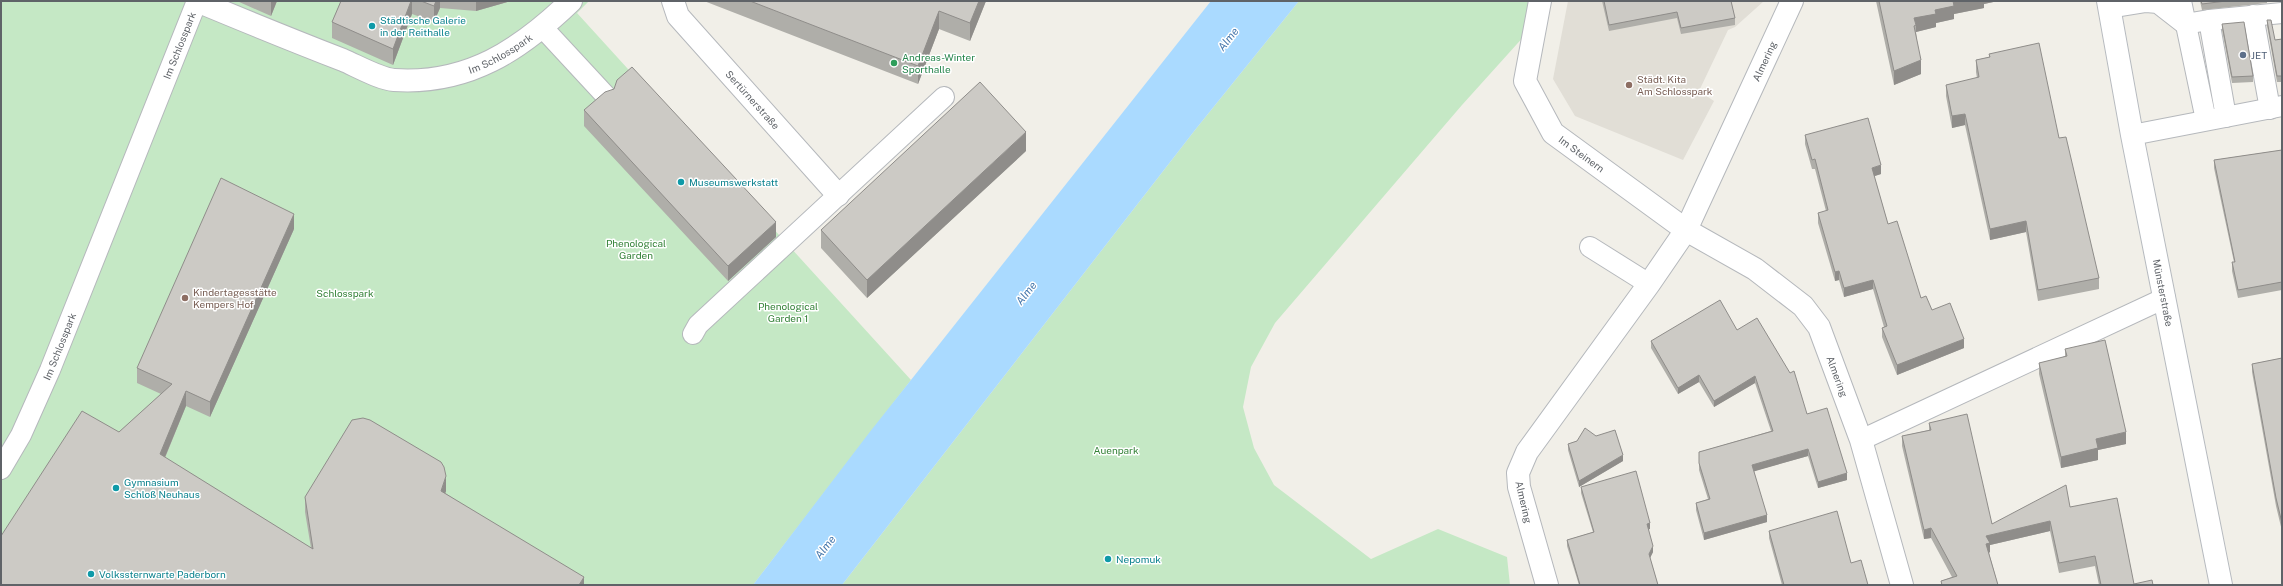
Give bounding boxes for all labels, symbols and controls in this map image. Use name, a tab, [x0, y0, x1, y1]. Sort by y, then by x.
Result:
street label: Im Schlosspark	[161, 10, 198, 81]
place label: Städtische Galerie in der Reithalle	[380, 14, 466, 38]
marker: Städtische Galerie in der Reithalle	[367, 21, 377, 31]
water label: Alme	[1215, 25, 1241, 53]
street label: Im Schlosspark	[467, 31, 535, 76]
street label: Almering	[1750, 39, 1779, 83]
place label: JET	[2251, 49, 2267, 61]
marker: JET	[2238, 50, 2248, 60]
place label: Andreas-Winter Sporthalle	[902, 51, 975, 75]
marker: Andreas-Winter Sporthalle	[889, 58, 899, 68]
street label: Sertürnerstraße	[723, 68, 782, 132]
place label: Städt. Kita Am Schlosspark	[1637, 73, 1713, 97]
marker: Städt. Kita Am Schlosspark	[1624, 80, 1634, 90]
street label: Im Steinern	[1557, 133, 1607, 175]
place label: Museumswerkstatt	[689, 176, 778, 188]
marker: Museumswerkstatt	[676, 177, 686, 187]
park label: Phenological Garden	[606, 237, 666, 261]
street label: Münsterstraße	[2151, 258, 2176, 328]
water label: Alme	[1013, 279, 1039, 307]
place label: Kindertagesstätte Kempers Hof	[193, 286, 277, 310]
park label: Schlosspark	[316, 287, 374, 299]
marker: Kindertagesstätte Kempers Hof	[180, 293, 190, 303]
park label: Phenological Garden 1	[758, 300, 818, 324]
street label: Im Schlosspark	[40, 311, 78, 382]
street label: Almering	[1824, 354, 1850, 399]
park label: Auenpark	[1093, 444, 1139, 456]
place label: Gymnasium Schloß Neuhaus	[124, 476, 200, 500]
street label: Almering	[1513, 480, 1535, 524]
marker: Gymnasium Schloß Neuhaus	[111, 483, 121, 493]
water label: Alme	[812, 533, 838, 561]
place label: Nepomuk	[1116, 553, 1161, 565]
marker: Nepomuk	[1103, 554, 1113, 564]
place label: Volkssternwarte Paderborn	[99, 568, 226, 580]
marker: Volkssternwarte Paderborn	[86, 569, 96, 579]

